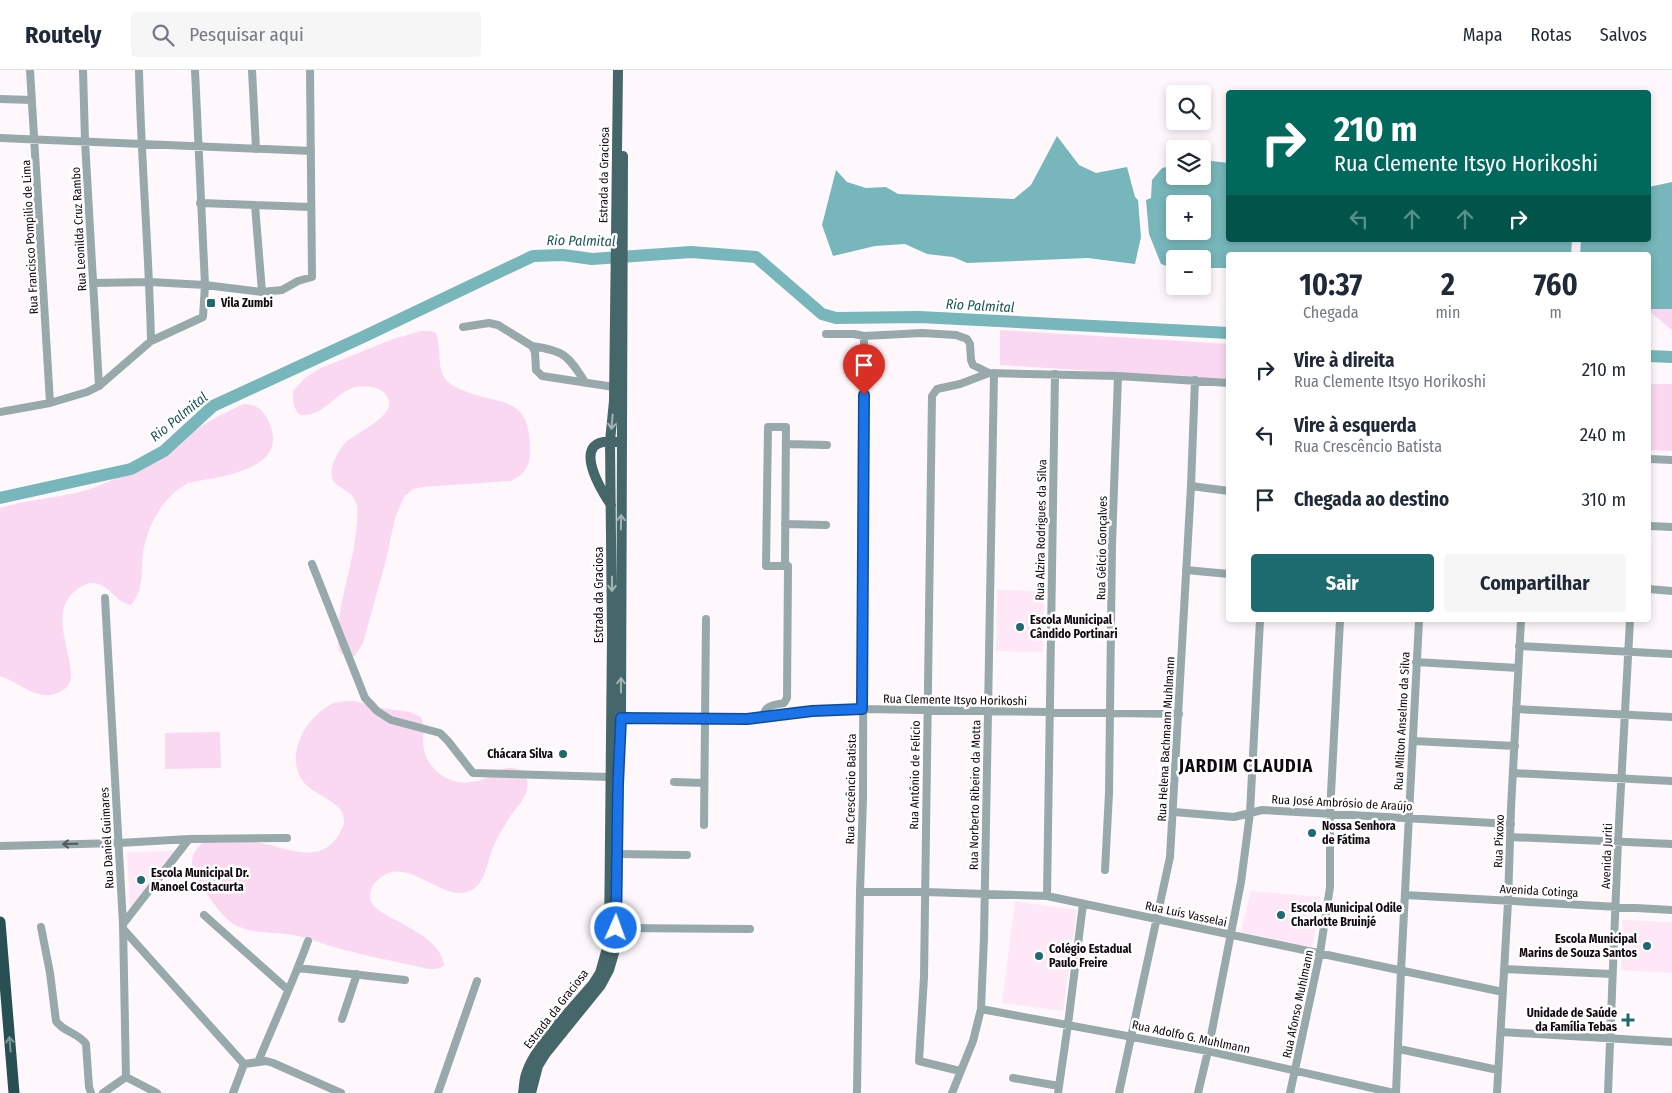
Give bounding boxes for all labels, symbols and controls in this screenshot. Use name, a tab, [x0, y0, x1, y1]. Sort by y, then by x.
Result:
search box	[131, 12, 481, 57]
text: Routely	[25, 21, 101, 49]
icon: search	[149, 21, 177, 49]
text: Pesquisar aqui	[189, 23, 304, 46]
text: Mapa	[1463, 24, 1503, 46]
text: Rotas	[1531, 24, 1572, 46]
text: Salvos	[1600, 24, 1647, 46]
map controls	[1166, 85, 1211, 295]
button: search	[1166, 85, 1211, 130]
text: 210 m	[1334, 108, 1418, 150]
icon: right	[1251, 110, 1316, 175]
street label: Estrada da Graciosa	[596, 126, 612, 223]
button: layers	[1166, 140, 1211, 185]
text: Rua Clemente Itsyo Horikoshi	[1334, 150, 1598, 177]
street label: Rua Francisco Pompilio de Lima	[19, 159, 41, 315]
street label: Rua Leonilda Cruz Rambo	[69, 166, 89, 292]
button: +	[1166, 195, 1211, 240]
icon: left	[1345, 205, 1373, 233]
icon: ahead	[1398, 205, 1426, 233]
icon: ahead	[1451, 205, 1479, 233]
icon: right	[1504, 205, 1532, 233]
water label: Rio Palmital	[546, 232, 616, 250]
button: −	[1166, 250, 1211, 295]
text: 10:37	[1299, 267, 1362, 303]
text: 2	[1441, 267, 1455, 303]
text: 760	[1534, 267, 1578, 303]
place label: Vila Zumbi	[220, 296, 273, 310]
water label: Rio Palmital	[945, 296, 1015, 316]
marker: Vila Zumbi	[205, 297, 217, 309]
text: Chegada	[1303, 303, 1359, 322]
text: min	[1436, 303, 1460, 322]
text: m	[1550, 303, 1562, 322]
pin	[843, 344, 885, 395]
text: Vire à direita	[1294, 349, 1395, 372]
icon: arrive	[850, 351, 878, 379]
icon: right	[1251, 356, 1279, 384]
text: 210 m	[1582, 358, 1626, 381]
text: Rua Clemente Itsyo Horikoshi	[1294, 372, 1486, 391]
water label: Rio Palmital	[147, 389, 211, 445]
one-way arrow	[607, 414, 617, 430]
text: Vire à esquerda	[1294, 414, 1416, 437]
icon: left	[1251, 421, 1279, 449]
text: 240 m	[1580, 423, 1626, 446]
text: Rua Crescêncio Batista	[1294, 437, 1442, 456]
street label: Rua Alzira Rodrigues da Silva	[1033, 459, 1049, 601]
icon: arrive	[1251, 486, 1279, 514]
text: Chegada ao destino	[1294, 488, 1449, 511]
text: 310 m	[1582, 488, 1626, 511]
street label: Rua Gélcio Gonçalves	[1094, 496, 1110, 600]
one-way arrow	[616, 515, 626, 531]
street label: Estrada da Graciosa	[592, 547, 606, 643]
button: Sair	[1251, 554, 1434, 612]
button: Compartilhar	[1444, 554, 1626, 612]
one-way arrow	[607, 576, 617, 592]
place label: Escola Municipal Cândido Portinari	[1030, 613, 1118, 641]
marker: Escola Municipal Cândido Portinari	[1014, 621, 1026, 633]
street label: Rua Milton Anselmo da Silva	[1391, 651, 1413, 791]
street label: Rua Helena Bachmann Muhlmann	[1155, 656, 1177, 822]
one-way arrow	[616, 677, 626, 694]
street label: Rua Clemente Itsyo Horikoshi	[883, 692, 1027, 708]
street label: Rua Antônio de Felício	[907, 720, 923, 830]
street label: Rua Norberto Ribeiro da Motta	[967, 720, 983, 870]
street label: Rua Crescêncio Batista	[843, 733, 859, 845]
place label: Chácara Silva	[487, 747, 553, 761]
marker: Chácara Silva	[557, 748, 569, 760]
district label: JARDIM CLAUDIA	[1178, 755, 1313, 777]
street label: Rua Daniel Guimares	[97, 787, 117, 889]
street label: Rua José Ambrósio de Araújo	[1271, 792, 1413, 814]
street label: Rua Pixoxo	[1491, 814, 1507, 868]
place label: Nossa Senhora de Fátima	[1322, 819, 1396, 847]
street label: Avenida Juriti	[1599, 823, 1615, 889]
marker: Nossa Senhora de Fátima	[1306, 827, 1318, 839]
one-way arrow	[63, 839, 79, 849]
place label: Escola Municipal Dr. Manoel Costacurta	[151, 866, 249, 894]
marker: Escola Municipal Dr. Manoel Costacurta	[135, 874, 147, 886]
street label: Avenida Cotinga	[1499, 882, 1579, 900]
street label: Rua Luís Vasselai	[1144, 898, 1228, 930]
position arrow	[589, 901, 641, 953]
place label: Escola Municipal Odile Charlotte Bruinjé	[1291, 901, 1402, 929]
marker: Escola Municipal Odile Charlotte Bruinjé	[1275, 909, 1287, 921]
place label: Escola Municipal Marins de Souza Santos	[1519, 932, 1638, 960]
marker: Escola Municipal Marins de Souza Santos	[1641, 940, 1653, 952]
place label: Colégio Estadual Paulo Freire	[1049, 942, 1132, 970]
street label: Rua Afonso Muhlmann	[1280, 949, 1316, 1059]
marker: Colégio Estadual Paulo Freire	[1033, 950, 1045, 962]
street label: Estrada da Graciosa	[521, 967, 591, 1051]
place label: Unidade de Saúde da Família Tebas	[1527, 1006, 1618, 1034]
marker: Unidade de Saúde da Família Tebas	[1621, 1013, 1635, 1027]
street label: Rua Adolfo G. Muhlmann	[1130, 1018, 1252, 1056]
one-way arrow	[5, 1037, 15, 1053]

